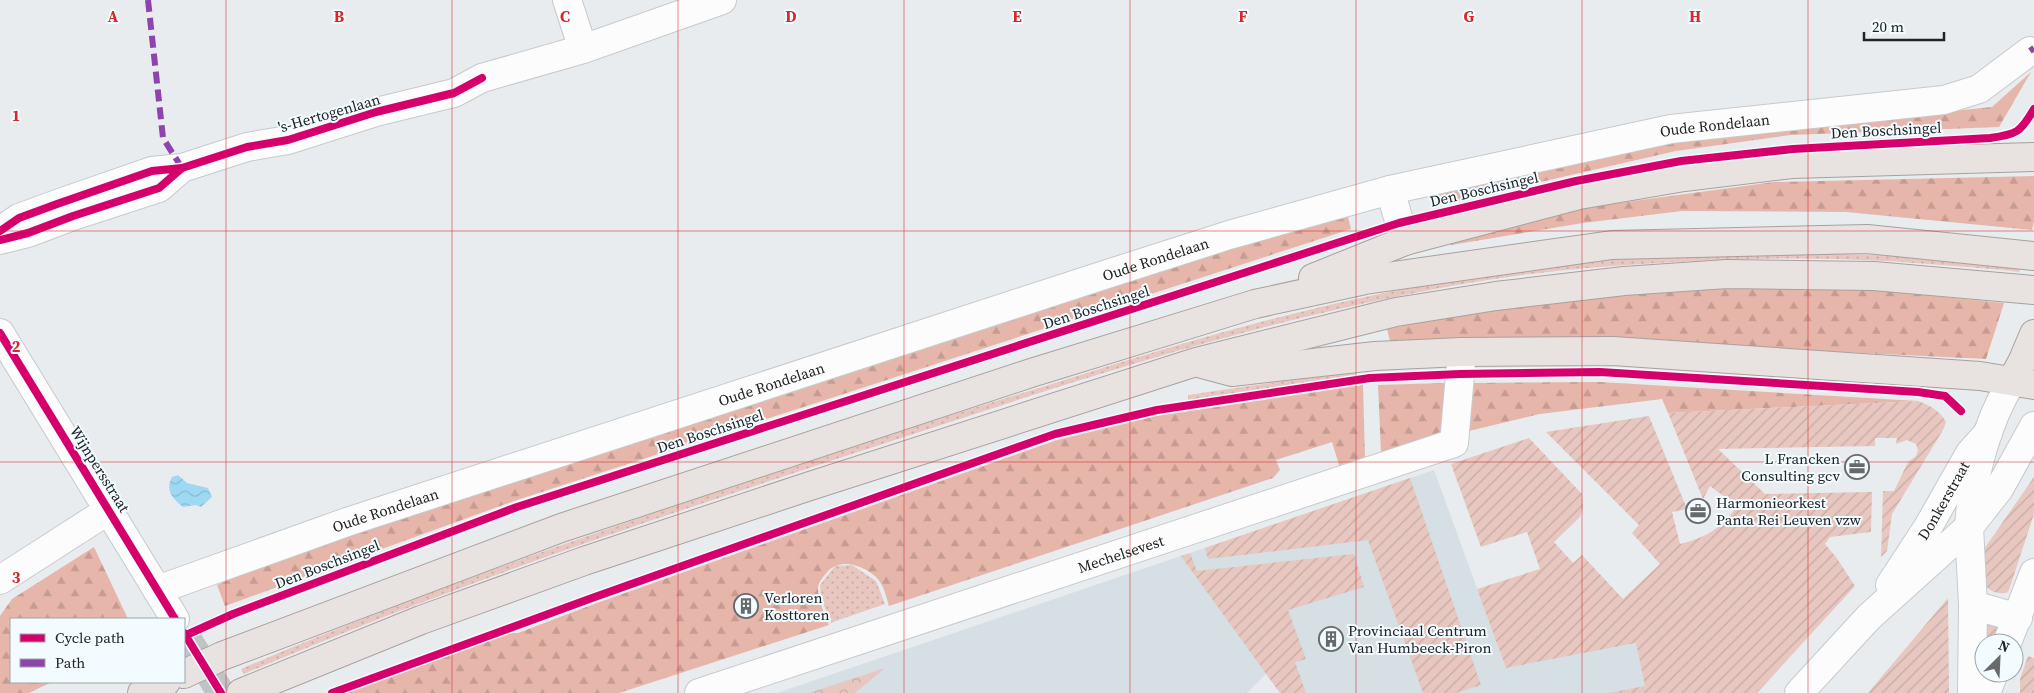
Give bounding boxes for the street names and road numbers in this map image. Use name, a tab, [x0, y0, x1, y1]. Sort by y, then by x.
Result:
street label: 's-Hertogenlaan	[275, 88, 383, 138]
street label: Oude Rondelaan	[1658, 108, 1771, 142]
street label: Den Boschsingel	[1830, 117, 1942, 143]
street label: Den Boschsingel	[1428, 166, 1541, 212]
street label: Oude Rondelaan	[1100, 232, 1211, 285]
street label: Den Boschsingel	[1040, 280, 1152, 334]
street label: Oude Rondelaan	[715, 356, 827, 411]
street label: Den Boschsingel	[654, 404, 766, 458]
street label: Wijnpersstraat	[65, 422, 135, 516]
street label: Donkerstraat	[1912, 457, 1974, 544]
street label: Oude Rondelaan	[329, 482, 441, 537]
street label: Mechelsevest	[1075, 529, 1166, 577]
street label: Den Boschsingel	[271, 534, 383, 594]

